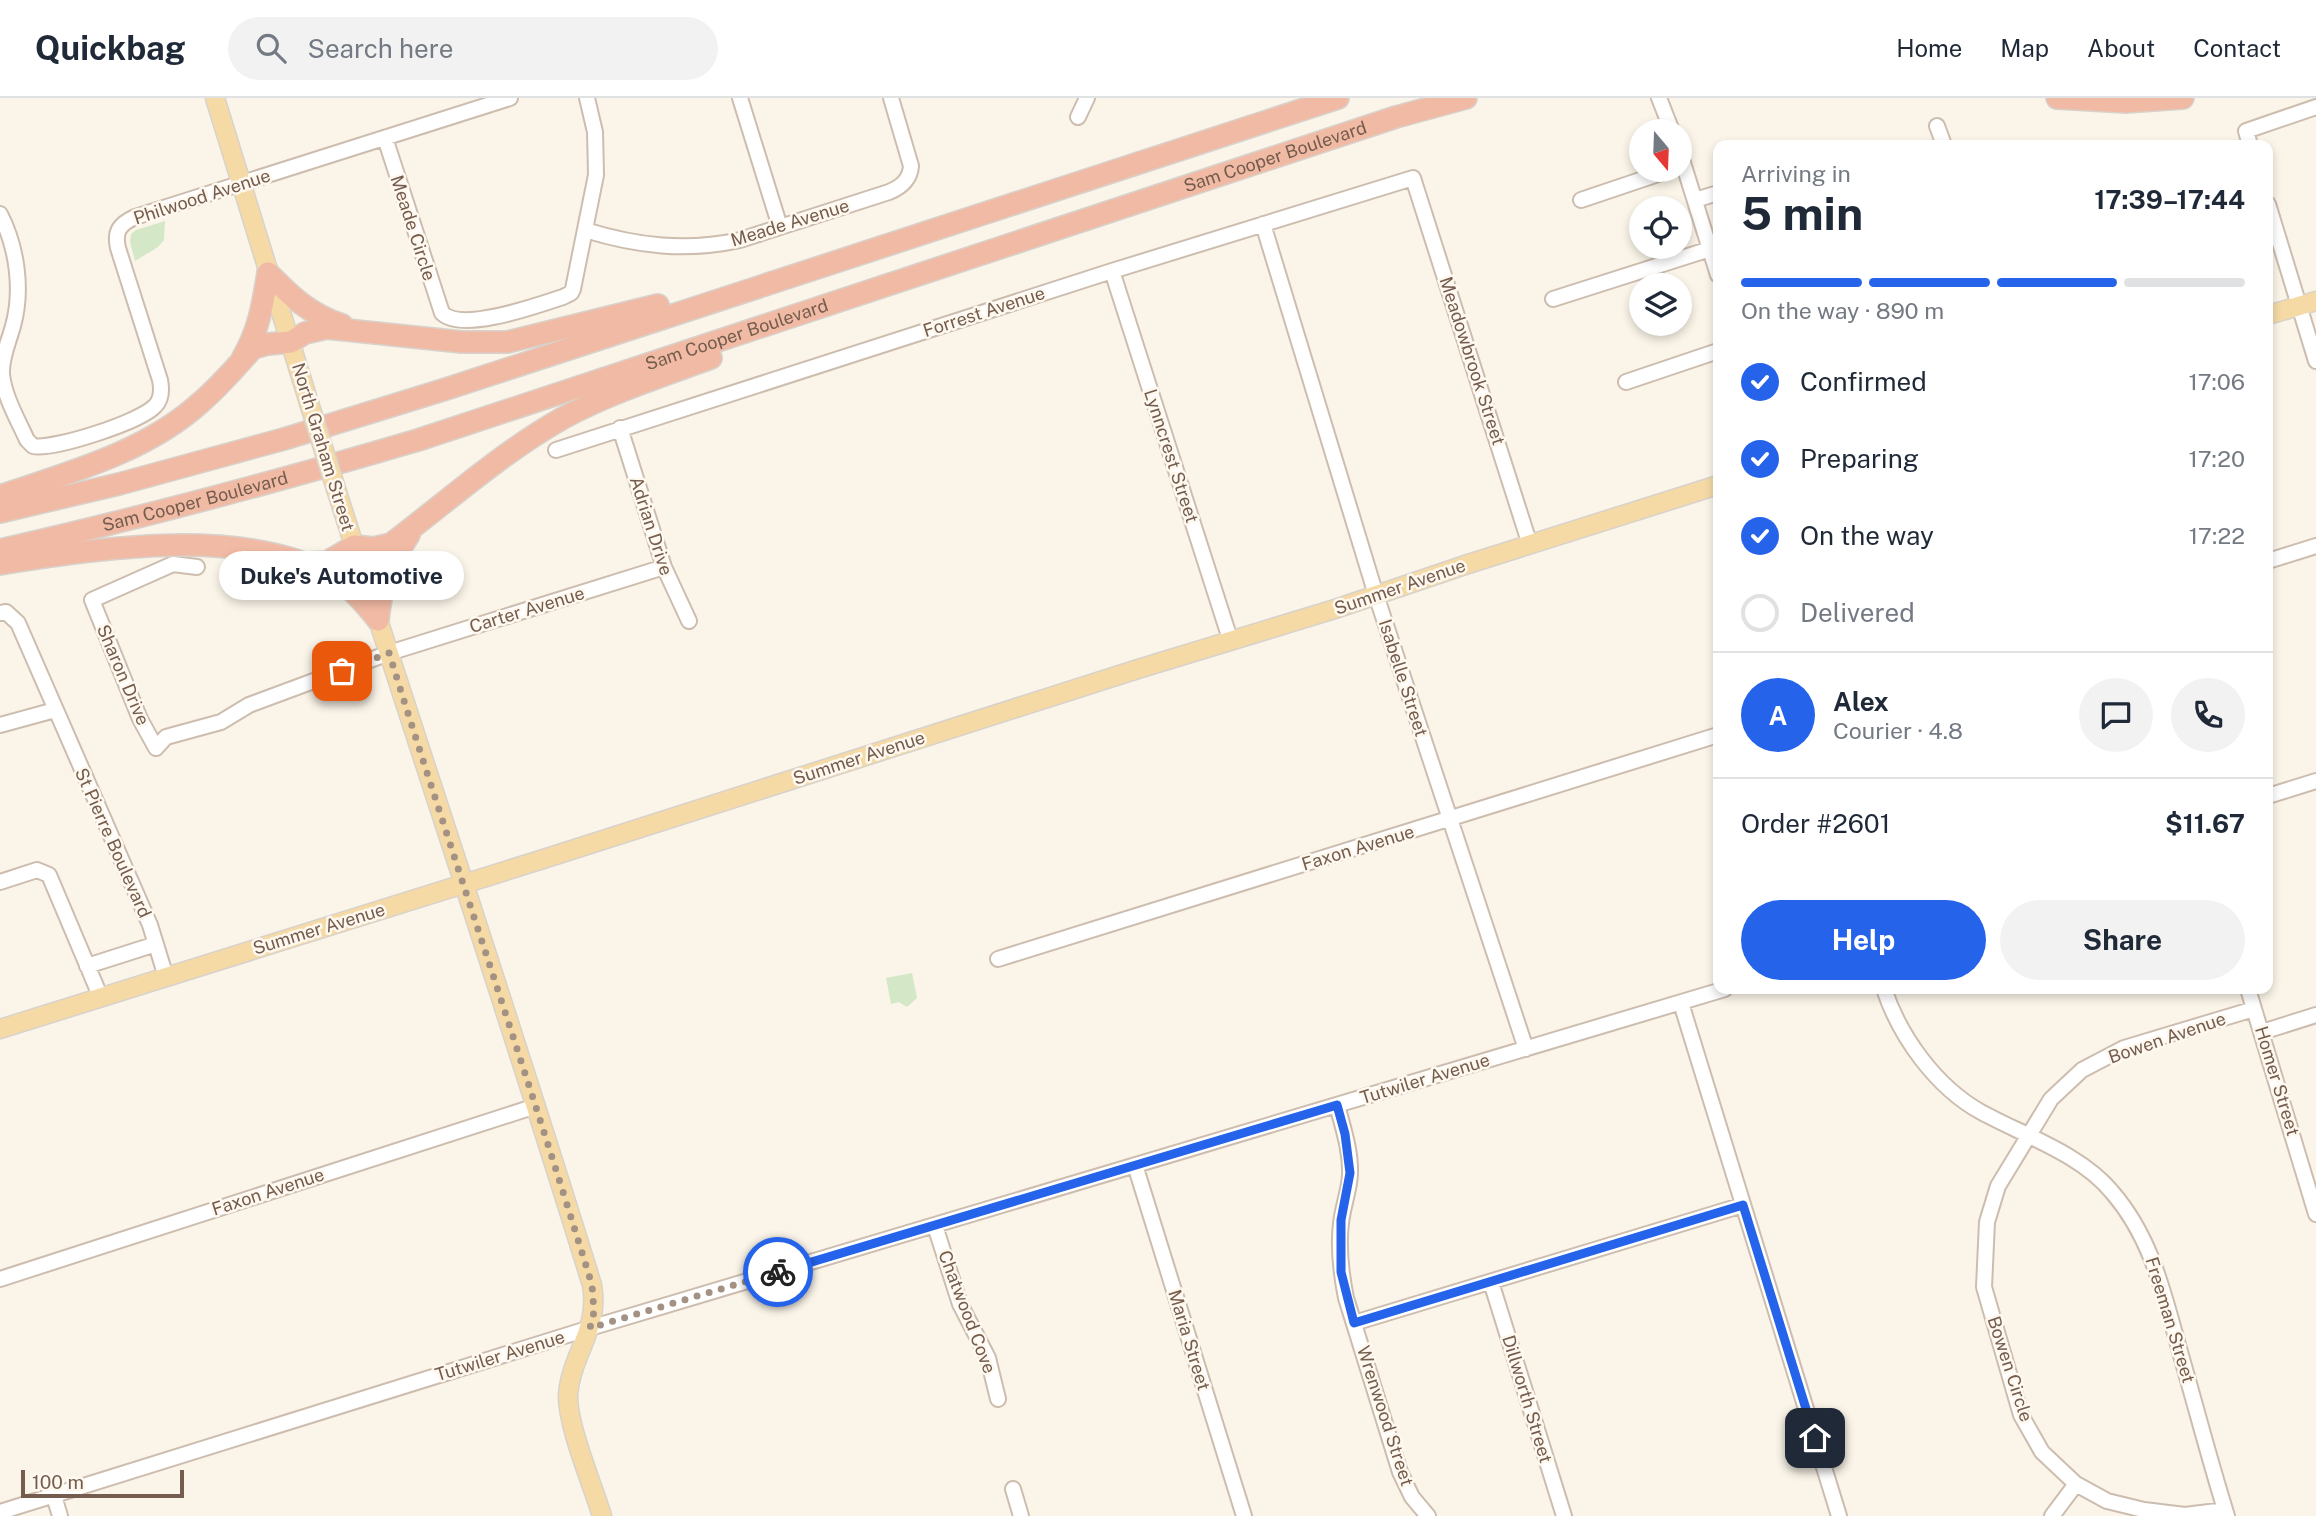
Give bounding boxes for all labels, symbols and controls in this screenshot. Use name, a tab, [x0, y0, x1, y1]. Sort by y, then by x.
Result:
search box	[228, 17, 718, 80]
text: Quickbag	[35, 29, 186, 67]
icon: search	[252, 29, 290, 67]
text: Search here	[308, 33, 454, 64]
text: Home	[1896, 34, 1962, 62]
text: Map	[2000, 34, 2049, 62]
text: About	[2087, 34, 2155, 62]
text: Contact	[2193, 34, 2281, 62]
street label: Sam Cooper Boulevard	[1181, 116, 1369, 196]
north arrow	[1629, 119, 1692, 182]
map controls	[1629, 119, 1692, 336]
text: Arriving in	[1741, 160, 1851, 187]
street label: Philwood Avenue	[131, 164, 273, 229]
street label: Meade Circle	[387, 172, 440, 283]
text: 17:39–17:44	[2094, 184, 2245, 215]
text: 5 min	[1741, 186, 1863, 240]
street label: Meade Avenue	[728, 195, 852, 251]
button: locate	[1629, 196, 1692, 259]
button: layers	[1629, 273, 1692, 336]
street label: Meadowbrook Street	[1435, 274, 1510, 448]
street label: Forrest Avenue	[920, 282, 1047, 341]
street label: Sam Cooper Boulevard	[642, 294, 831, 374]
text: On the way · 890 m	[1741, 297, 1944, 324]
street label: North Graham Street	[288, 360, 359, 534]
icon: check	[1741, 363, 1779, 401]
text: Confirmed	[1800, 366, 1927, 397]
text: 17:06	[2188, 368, 2245, 395]
street label: Lynncrest Street	[1140, 386, 1203, 526]
icon: check	[1741, 440, 1779, 478]
text: Preparing	[1800, 443, 1919, 474]
text: 17:20	[2188, 445, 2245, 472]
street label: Sam Cooper Boulevard	[100, 467, 290, 535]
street label: Adrian Drive	[626, 474, 677, 578]
icon: check	[1741, 517, 1779, 555]
text: On the way	[1800, 520, 1934, 551]
text: 17:22	[2189, 522, 2245, 549]
callout: Duke's Automotive	[219, 552, 464, 601]
street label: Summer Avenue	[1332, 554, 1468, 619]
text: Duke's Automotive	[240, 562, 443, 589]
street label: Carter Avenue	[467, 582, 587, 637]
text: Delivered	[1800, 597, 1915, 628]
street label: Isabelle Street	[1375, 616, 1432, 739]
street label: Sharon Drive	[93, 621, 154, 728]
pin	[312, 641, 372, 701]
icon: bag	[323, 652, 361, 690]
button: chat	[2079, 678, 2153, 752]
button: phone	[2171, 678, 2245, 752]
text: Alex	[1833, 686, 1889, 717]
text: A	[1769, 700, 1787, 731]
text: Courier · 4.8	[1833, 717, 1963, 744]
street label: Summer Avenue	[790, 726, 927, 789]
street label: St Pierre Boulevard	[71, 765, 156, 921]
text: Order #2601	[1741, 808, 1890, 839]
text: $11.67	[2165, 808, 2245, 839]
street label: Faxon Avenue	[1299, 820, 1417, 875]
street label: Summer Avenue	[250, 898, 388, 959]
button: Help	[1741, 900, 1986, 980]
button: Share	[2000, 900, 2245, 980]
street label: Bowen Avenue	[2105, 1008, 2228, 1067]
street label: Homer Street	[2251, 1023, 2304, 1138]
street label: Tutwiler Avenue	[1358, 1049, 1492, 1108]
street label: Faxon Avenue	[209, 1163, 327, 1220]
courier	[743, 1237, 813, 1307]
street label: Chatwood Cove	[934, 1247, 1001, 1376]
icon: bike	[759, 1253, 797, 1291]
street label: Freeman Street	[2141, 1254, 2200, 1385]
street label: Maria Street	[1164, 1287, 1215, 1393]
street label: Bowen Circle	[1984, 1313, 2037, 1424]
street label: Tutwiler Avenue	[433, 1326, 567, 1385]
street label: Dillworth Street	[1498, 1332, 1557, 1465]
street label: Wrenwood Street	[1353, 1343, 1418, 1489]
pin	[1785, 1408, 1845, 1468]
icon: home	[1796, 1419, 1834, 1457]
scale bar	[21, 1467, 184, 1499]
text: 100 m	[32, 1471, 84, 1493]

